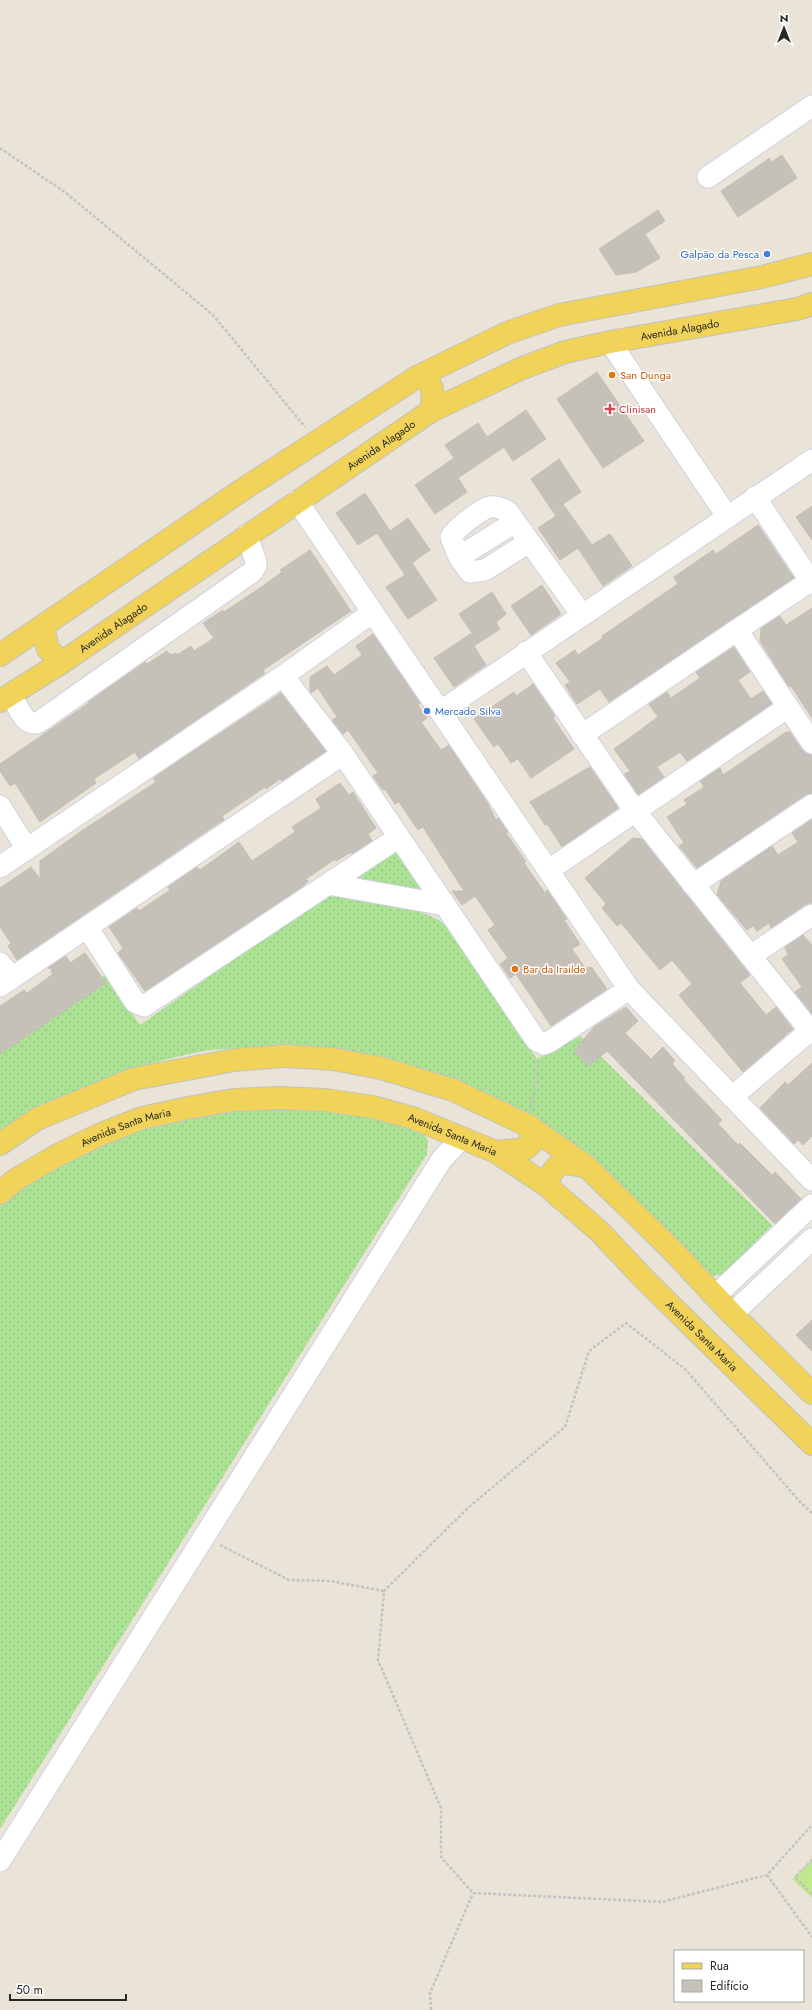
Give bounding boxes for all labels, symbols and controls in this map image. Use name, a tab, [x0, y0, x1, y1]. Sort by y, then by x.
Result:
north arrow	[764, 8, 804, 48]
text: N	[780, 10, 788, 26]
place label: Galpão da Pesca	[681, 246, 759, 262]
marker: Galpão da Pesca	[762, 249, 772, 259]
street label: Avenida Alagado	[639, 315, 720, 344]
place label: San Dunga	[620, 367, 671, 383]
marker: San Dunga	[607, 370, 617, 380]
place label: Clinisan	[619, 401, 656, 417]
marker: Clinisan	[604, 403, 616, 415]
street label: Avenida Alagado	[344, 416, 418, 474]
street label: Avenida Alagado	[76, 598, 151, 656]
place label: Mercado Silva	[435, 703, 501, 719]
marker: Mercado Silva	[422, 706, 432, 716]
place label: Bar da Irailde	[523, 961, 586, 977]
marker: Bar da Irailde	[510, 964, 520, 974]
street label: Avenida Santa Maria	[78, 1104, 172, 1151]
street label: Avenida Santa Maria	[406, 1109, 500, 1160]
street label: Avenida Santa Maria	[662, 1297, 741, 1375]
legend	[674, 1950, 804, 2002]
text: Rua	[710, 1957, 729, 1975]
scale bar	[10, 1976, 126, 2002]
text: Edifício	[710, 1977, 749, 1995]
text: 50 m	[16, 1981, 43, 1999]

